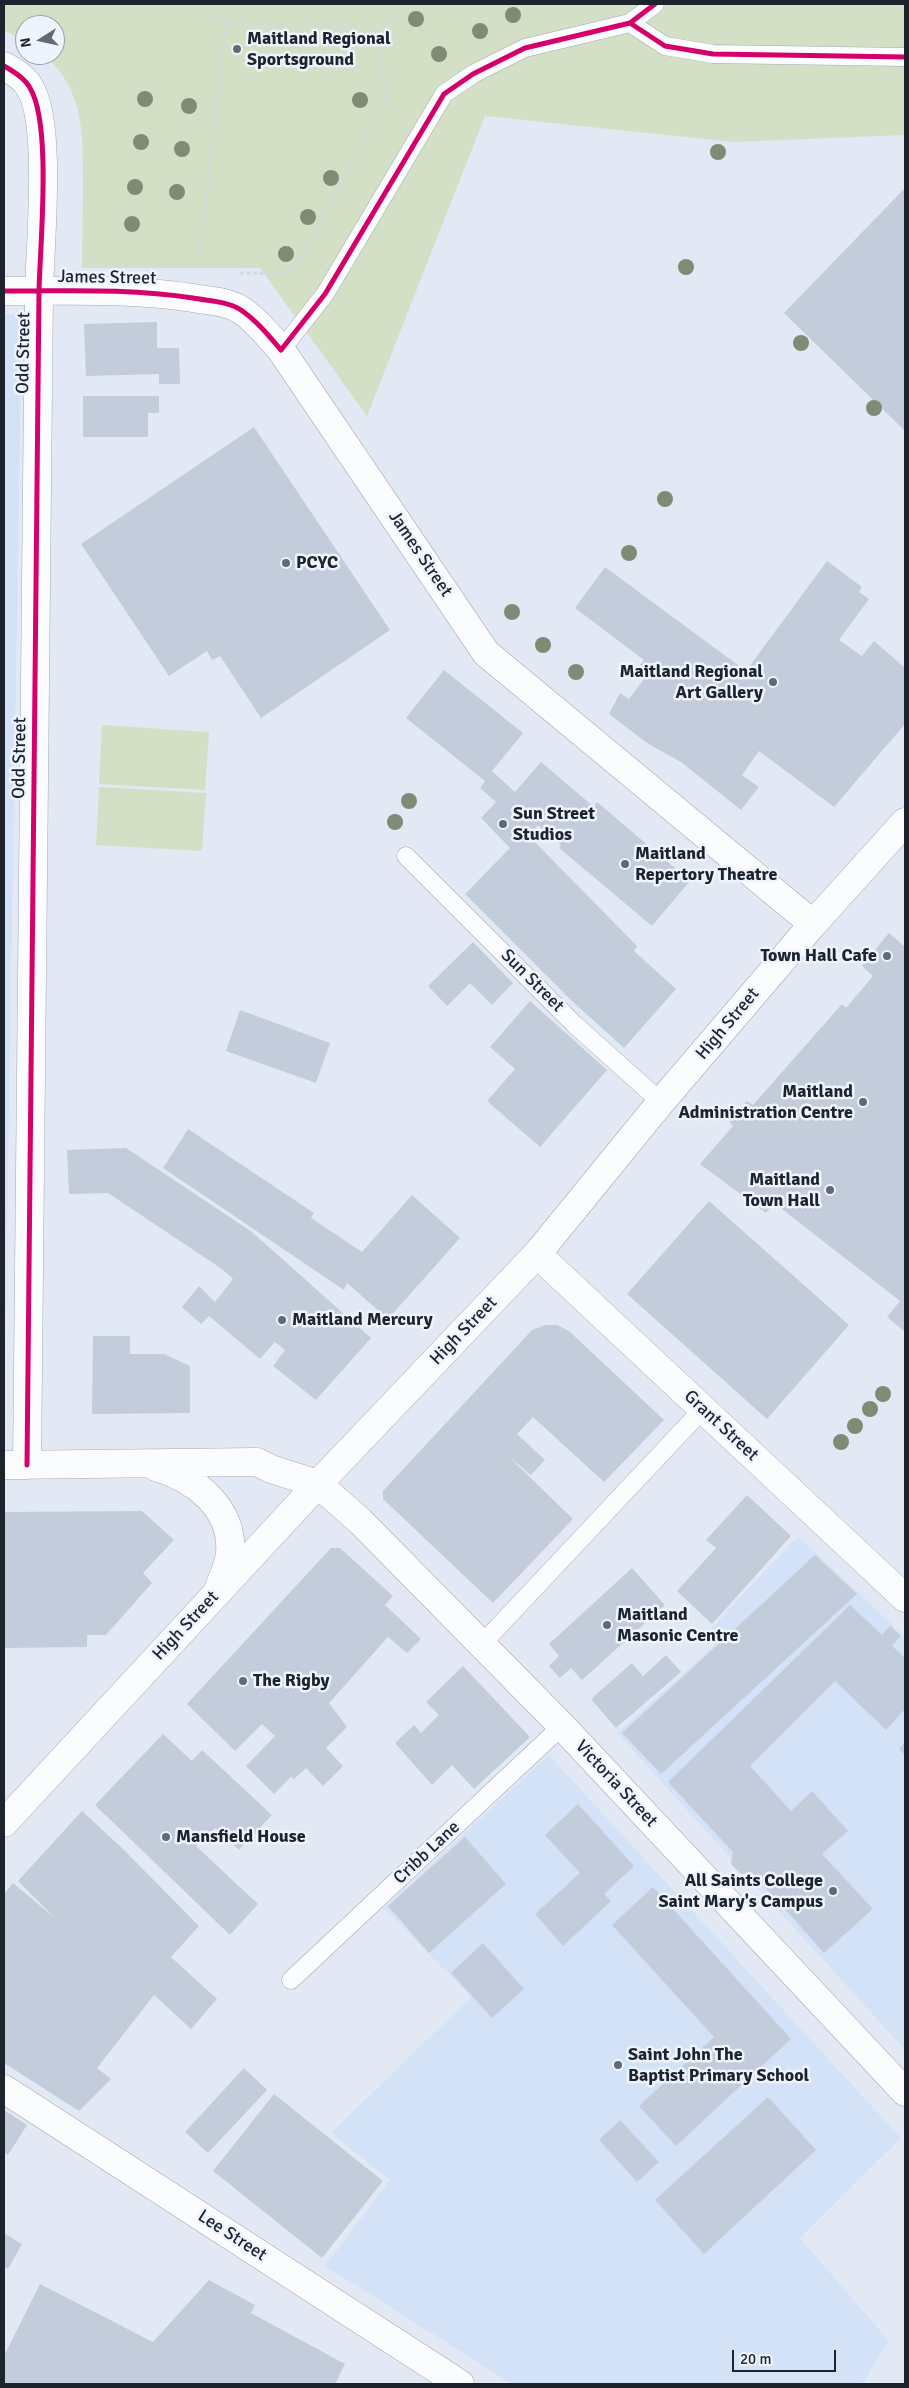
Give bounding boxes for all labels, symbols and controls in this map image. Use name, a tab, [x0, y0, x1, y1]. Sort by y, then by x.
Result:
north arrow	[15, 15, 65, 65]
place label: Maitland Regional Sportsground	[247, 28, 391, 70]
text: N	[17, 36, 35, 49]
marker: Maitland Regional Sportsground	[231, 43, 243, 55]
street label: James Street	[57, 266, 157, 290]
street label: Odd Street	[12, 312, 36, 394]
street label: James Street	[383, 507, 457, 601]
place label: PCYC	[296, 552, 338, 574]
marker: PCYC	[280, 557, 292, 569]
place label: Maitland Regional Art Gallery	[619, 661, 763, 704]
marker: Maitland Regional Art Gallery	[767, 676, 779, 688]
street label: Odd Street	[8, 717, 32, 799]
place label: Sun Street Studios	[513, 803, 595, 846]
marker: Sun Street Studios	[497, 818, 509, 830]
place label: Maitland Repertory Theatre	[635, 843, 777, 886]
marker: Maitland Repertory Theatre	[619, 858, 631, 870]
street label: Sun Street	[496, 945, 568, 1017]
place label: Town Hall Cafe	[760, 945, 877, 967]
marker: Town Hall Cafe	[881, 950, 893, 962]
street label: High Street	[692, 984, 764, 1064]
place label: Maitland Administration Centre	[679, 1081, 853, 1124]
marker: Maitland Administration Centre	[857, 1096, 869, 1108]
place label: Maitland Town Hall	[743, 1169, 820, 1212]
marker: Maitland Town Hall	[824, 1184, 836, 1196]
street label: High Street	[426, 1292, 502, 1370]
place label: Maitland Mercury	[292, 1309, 433, 1331]
marker: Maitland Mercury	[276, 1314, 288, 1326]
street label: Grant Street	[679, 1386, 763, 1466]
street label: High Street	[148, 1587, 224, 1665]
place label: Maitland Masonic Centre	[617, 1604, 739, 1646]
marker: Maitland Masonic Centre	[601, 1619, 613, 1631]
place label: The Rigby	[253, 1670, 329, 1692]
marker: The Rigby	[237, 1675, 249, 1687]
street label: Victoria Street	[570, 1736, 662, 1832]
street label: Cribb Lane	[389, 1817, 465, 1889]
place label: Mansfield House	[176, 1826, 306, 1848]
marker: Mansfield House	[160, 1831, 172, 1843]
place label: All Saints College Saint Mary's Campus	[658, 1870, 823, 1912]
marker: All Saints College Saint Mary's Campus	[827, 1885, 839, 1897]
place label: Saint John The Baptist Primary School	[628, 2044, 809, 2086]
marker: Saint John The Baptist Primary School	[612, 2059, 624, 2071]
street label: Lee Street	[193, 2206, 271, 2266]
scale bar	[734, 2340, 838, 2372]
text: 20 m	[740, 2350, 771, 2368]

